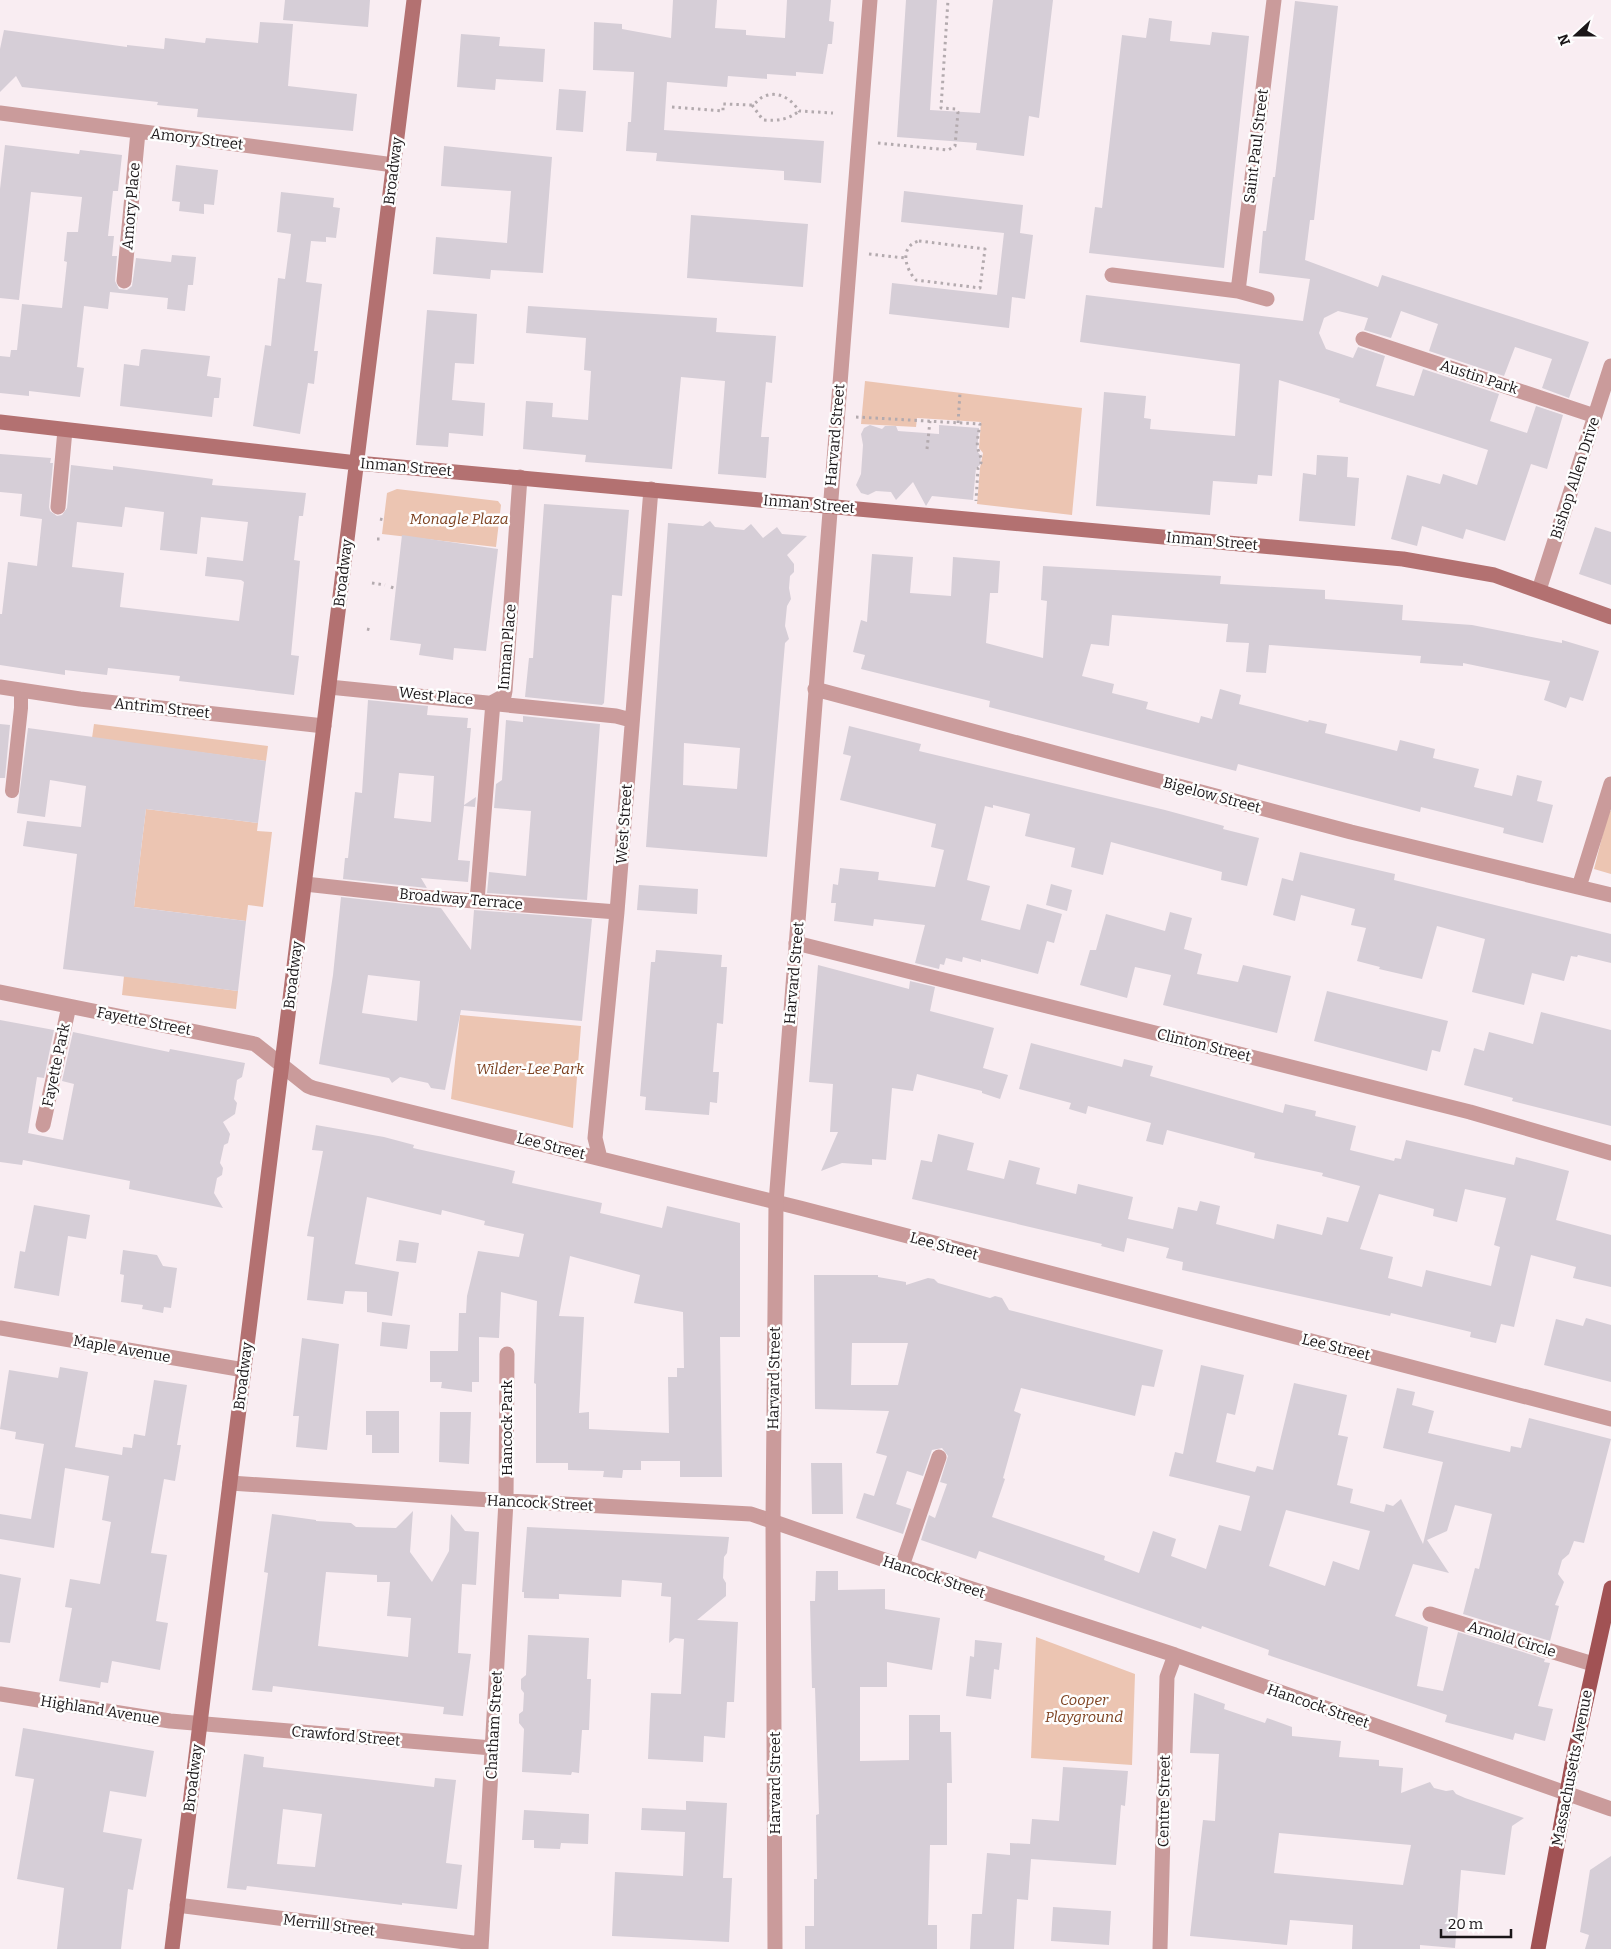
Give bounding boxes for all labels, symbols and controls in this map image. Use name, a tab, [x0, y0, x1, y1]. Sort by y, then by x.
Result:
north arrow	[1551, 10, 1601, 60]
text: N	[1554, 31, 1574, 48]
street label: Saint Paul Street	[1240, 87, 1272, 204]
street label: Amory Street	[150, 124, 245, 154]
street label: Broadway	[380, 136, 406, 206]
street label: Amory Place	[118, 162, 144, 250]
street label: Austin Park	[1438, 356, 1521, 398]
street label: Harvard Street	[822, 382, 849, 487]
street label: Bishop Allen Drive	[1547, 415, 1603, 541]
street label: Inman Street	[359, 454, 453, 480]
street label: Inman Street	[762, 491, 856, 517]
park label: Monagle Plaza	[409, 510, 509, 528]
street label: Inman Street	[1165, 528, 1259, 554]
street label: Broadway	[330, 538, 356, 608]
street label: Inman Place	[494, 603, 520, 691]
street label: West Place	[398, 683, 474, 709]
street label: Antrim Street	[113, 694, 211, 722]
street label: Bigelow Street	[1161, 773, 1263, 817]
street label: West Street	[612, 783, 636, 865]
street label: Broadway Terrace	[398, 885, 524, 913]
street label: Harvard Street	[781, 920, 808, 1025]
street label: Broadway	[280, 940, 306, 1010]
street label: Fayette Street	[95, 1003, 193, 1039]
street label: Fayette Park	[38, 1021, 74, 1108]
street label: Clinton Street	[1155, 1025, 1253, 1066]
park label: Wilder-Lee Park	[476, 1060, 585, 1078]
street label: Lee Street	[515, 1129, 588, 1163]
street label: Lee Street	[908, 1228, 981, 1264]
street label: Harvard Street	[764, 1326, 784, 1430]
street label: Lee Street	[1300, 1330, 1373, 1364]
street label: Maple Avenue	[72, 1332, 172, 1366]
street label: Broadway	[230, 1341, 256, 1411]
street label: Hancock Park	[498, 1380, 516, 1476]
street label: Hancock Street	[486, 1491, 594, 1515]
street label: Hancock Street	[880, 1552, 988, 1602]
street label: Arnold Circle	[1466, 1617, 1558, 1661]
street label: Chatham Street	[482, 1669, 506, 1780]
street label: Hancock Street	[1265, 1680, 1372, 1732]
street label: Massachusetts Avenue	[1548, 1688, 1596, 1848]
park label: Cooper Playground	[1045, 1691, 1123, 1726]
street label: Highland Avenue	[39, 1692, 161, 1728]
street label: Crawford Street	[291, 1722, 402, 1750]
street label: Harvard Street	[766, 1731, 784, 1834]
street label: Broadway	[180, 1743, 206, 1813]
street label: Centre Street	[1154, 1754, 1174, 1847]
scale bar	[1441, 1906, 1511, 1938]
street label: Merrill Street	[282, 1910, 377, 1940]
text: 20 m	[1448, 1915, 1484, 1933]

